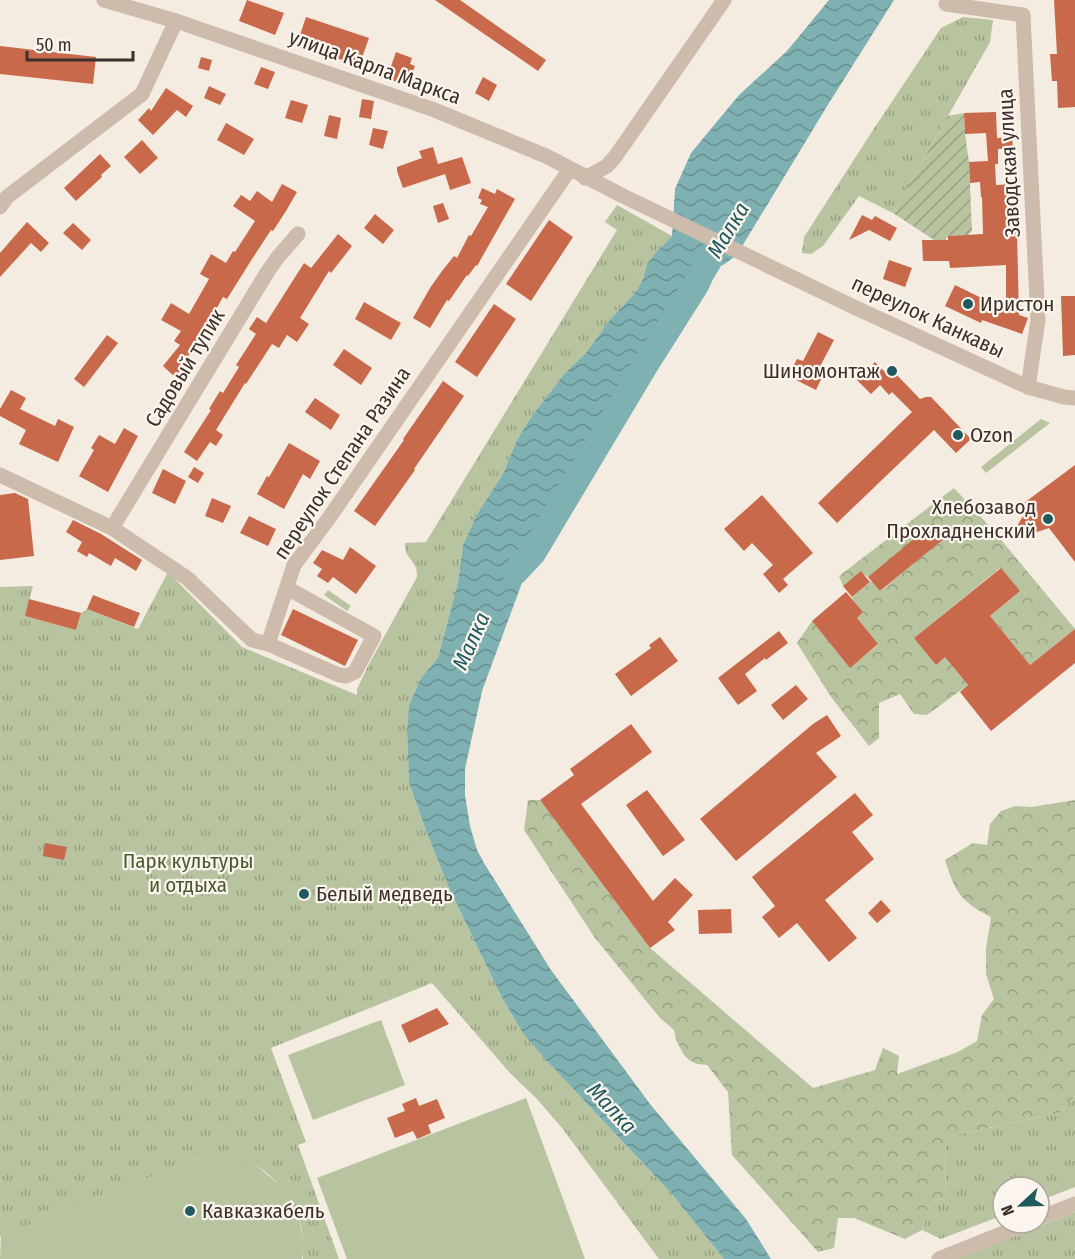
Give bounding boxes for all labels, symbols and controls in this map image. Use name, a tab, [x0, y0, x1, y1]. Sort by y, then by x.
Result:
scale bar	[27, 24, 134, 62]
street label: улица Карла Маркса	[286, 24, 464, 110]
text: 50 m	[36, 34, 72, 56]
street label: Заводская улица	[992, 88, 1026, 238]
water label: Малка	[701, 197, 755, 263]
street label: переулок Канкавы	[847, 270, 1009, 364]
place label: Иристон	[980, 291, 1054, 317]
marker: Иристон	[961, 297, 975, 311]
street label: Садовый тупик	[140, 304, 231, 432]
place label: Шиномонтаж	[763, 358, 881, 384]
street label: переулок Степана Разина	[268, 362, 416, 564]
marker: Шиномонтаж	[885, 364, 899, 378]
place label: Ozon	[970, 422, 1013, 448]
marker: Ozon	[951, 428, 965, 442]
place label: Хлебозавод Прохладненский	[886, 494, 1036, 544]
marker: Хлебозавод Прохладненский	[1041, 512, 1055, 526]
water label: Малка	[446, 608, 496, 674]
park label: Парк культуры и отдыха	[123, 848, 253, 898]
place label: Белый медведь	[316, 881, 453, 907]
marker: Белый медведь	[297, 887, 311, 901]
water label: Малка	[582, 1077, 642, 1139]
north arrow	[991, 1175, 1051, 1235]
place label: Кавказкабель	[202, 1198, 325, 1224]
text: N	[997, 1202, 1018, 1218]
marker: Кавказкабель	[183, 1204, 197, 1218]

